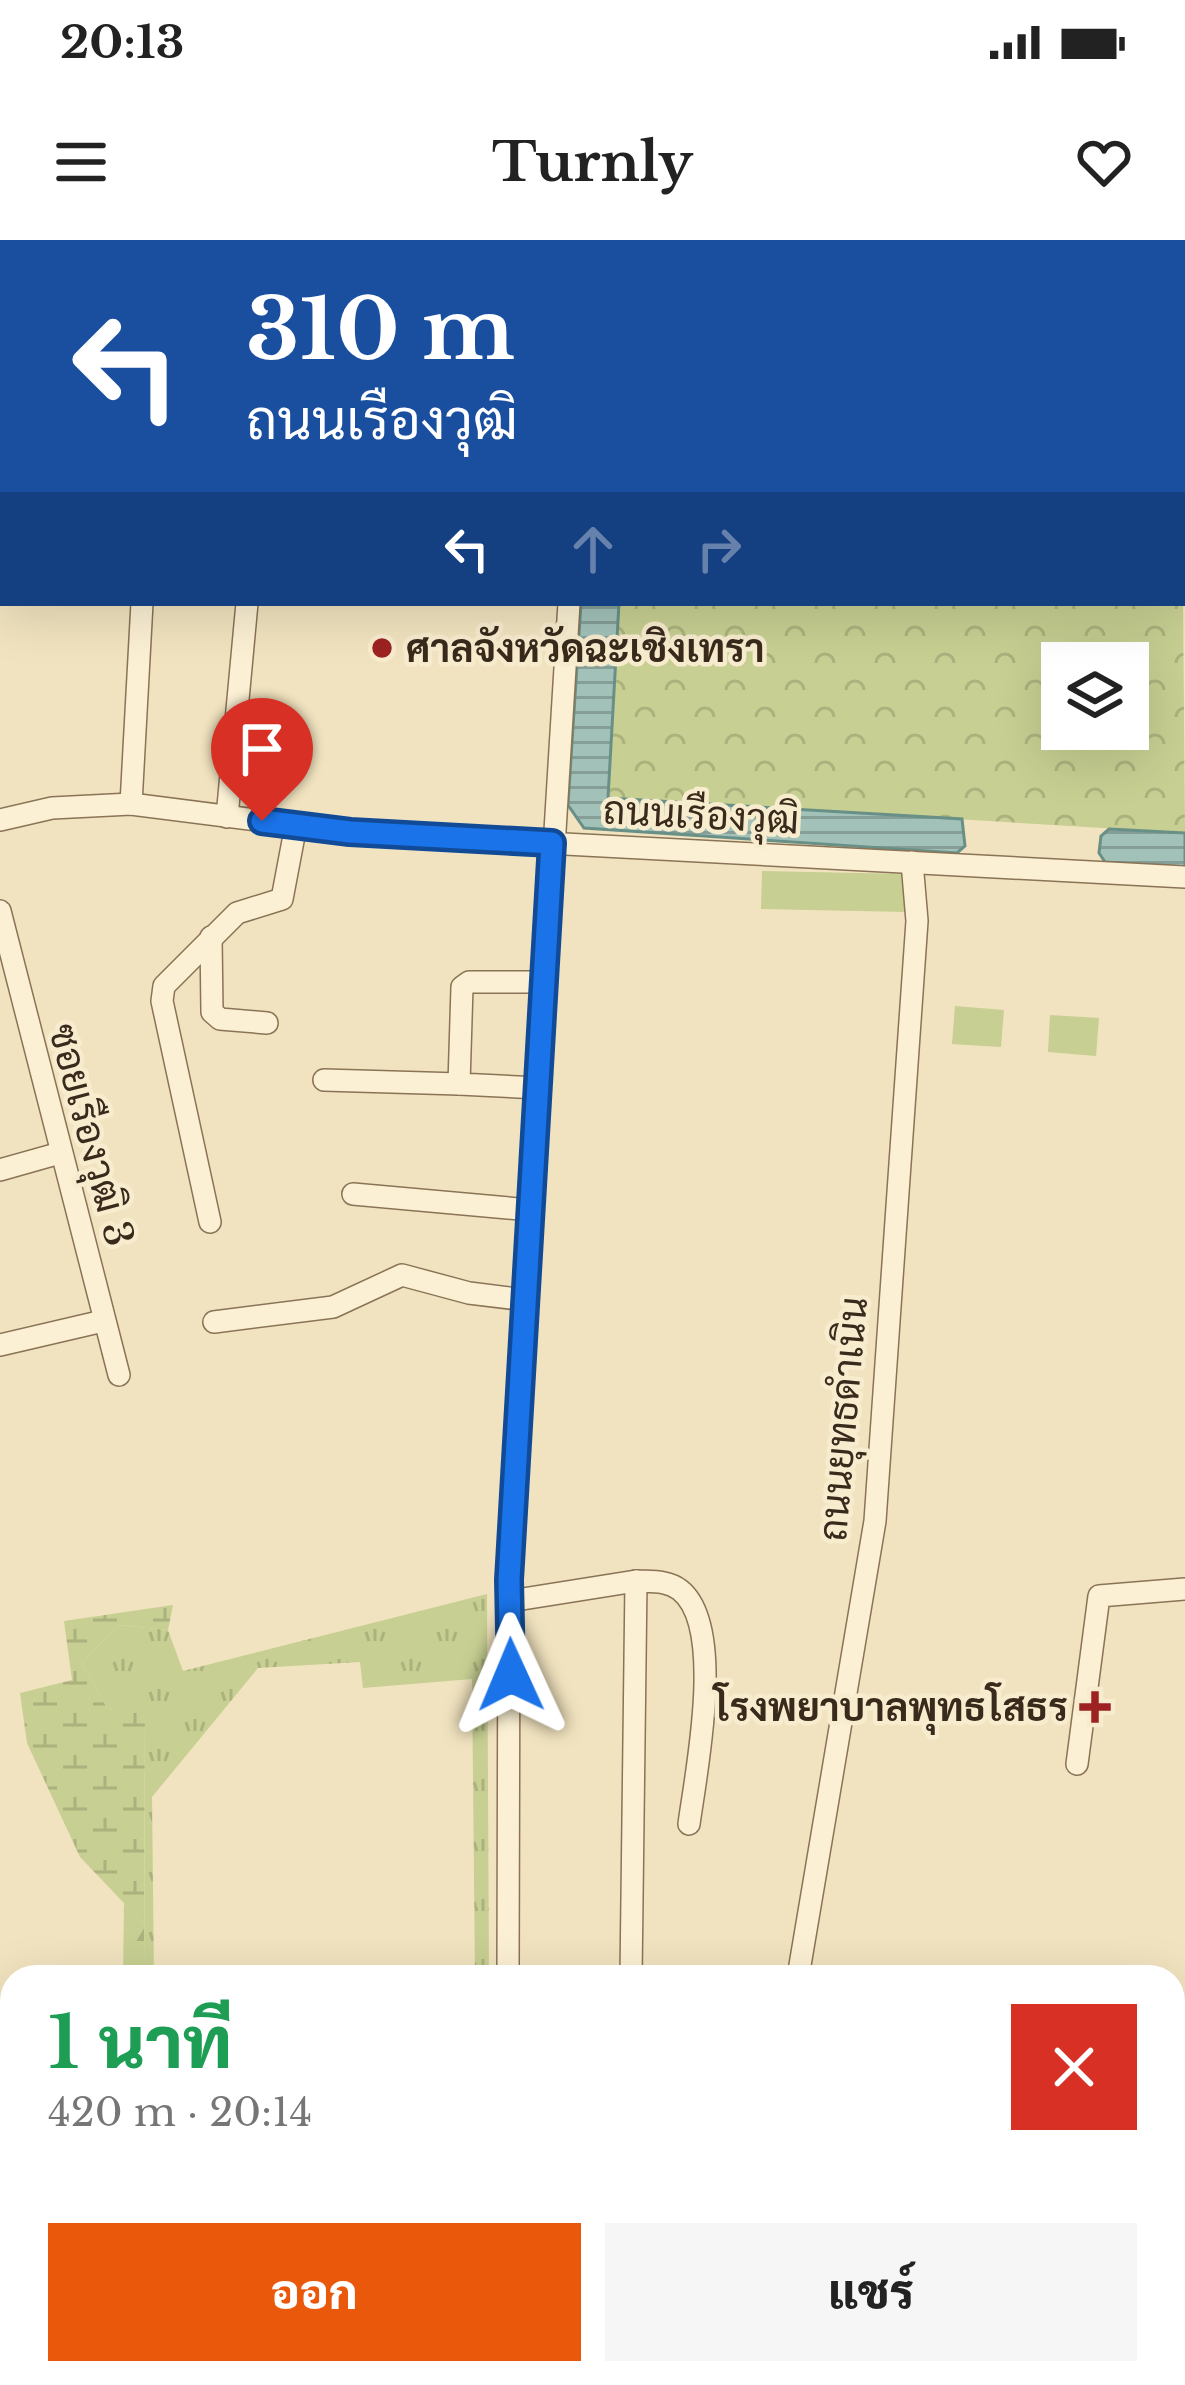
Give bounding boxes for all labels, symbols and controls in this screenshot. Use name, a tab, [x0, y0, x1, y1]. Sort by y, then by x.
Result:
text: 20:13	[60, 14, 184, 70]
icon: menu	[48, 129, 114, 195]
text: Turnly	[492, 129, 693, 196]
icon: heart	[1071, 129, 1137, 195]
text: 310 m	[246, 278, 515, 382]
icon: left	[48, 288, 204, 444]
text: ถนนเรืองวุฒิ	[246, 387, 518, 454]
icon: left	[434, 516, 500, 582]
icon: ahead	[560, 516, 626, 582]
icon: right	[686, 516, 752, 582]
place label: ศาลจังหวัดฉะเชิงเทรา	[406, 624, 765, 673]
marker: ศาลจังหวัดฉะเชิงเทรา	[369, 635, 395, 661]
map controls	[1041, 642, 1149, 750]
button: layers	[1041, 642, 1149, 750]
pin	[211, 698, 313, 821]
icon: arrive	[229, 716, 295, 782]
street label: ถนนเรืองวุฒิ	[602, 785, 800, 847]
street label: ซอยเรืองวุฒิ 3	[36, 1018, 144, 1252]
street label: ถนนยุทธดำเนิน	[808, 1295, 880, 1543]
position arrow	[448, 1612, 574, 1738]
place label: โรงพยาบาลพุทธโสธร	[712, 1682, 1068, 1735]
marker: โรงพยาบาลพุทธโสธร	[1079, 1691, 1111, 1723]
text: 1 นาที	[48, 1998, 232, 2087]
button: close	[1011, 2004, 1137, 2130]
text: 420 m · 20:14	[48, 2088, 312, 2137]
button: ออก	[48, 2223, 581, 2361]
button: แชร์	[605, 2223, 1137, 2361]

